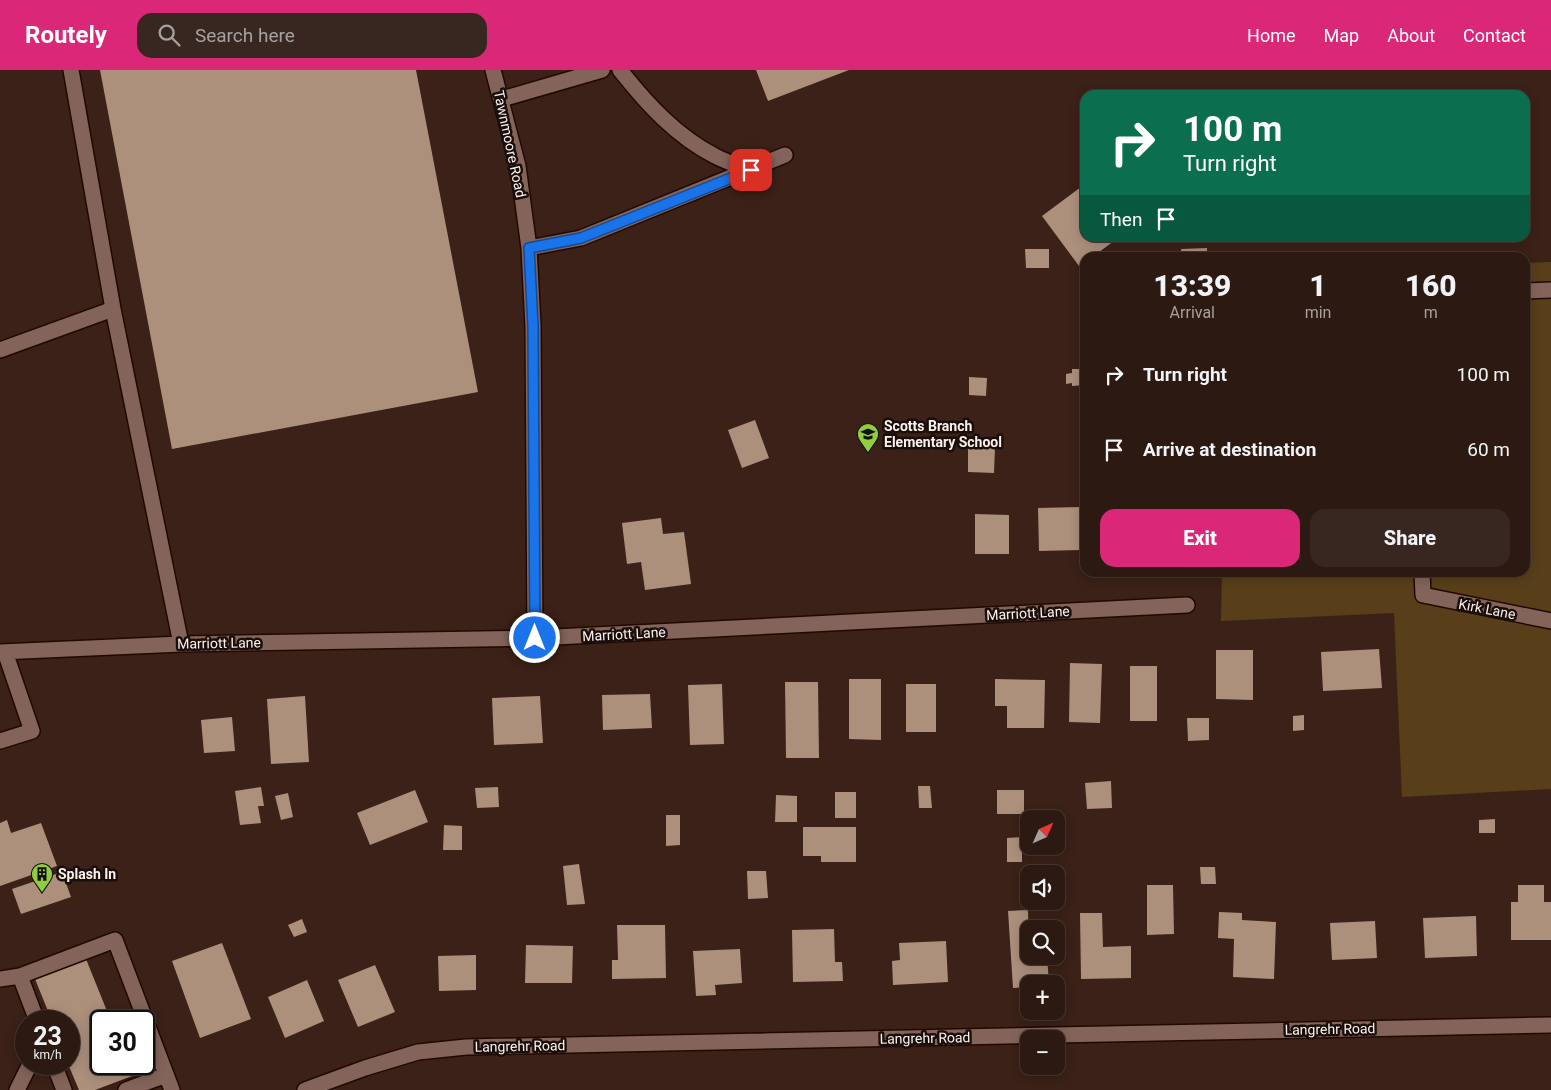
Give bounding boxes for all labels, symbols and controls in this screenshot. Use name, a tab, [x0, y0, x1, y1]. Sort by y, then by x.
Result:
search box	[137, 13, 487, 58]
text: Routely	[25, 21, 107, 49]
icon: search	[155, 21, 183, 49]
text: Search here	[195, 24, 295, 47]
text: Home	[1247, 25, 1296, 46]
text: Map	[1324, 25, 1359, 46]
text: About	[1387, 25, 1435, 46]
text: Contact	[1463, 25, 1526, 46]
street label: Tawnmoore Road	[491, 89, 529, 199]
text: 100 m	[1183, 109, 1282, 150]
icon: right	[1100, 110, 1165, 175]
pin	[730, 149, 772, 191]
text: Turn right	[1183, 151, 1277, 176]
icon: arrive	[737, 156, 765, 184]
icon: arrive	[1152, 205, 1180, 233]
text: Then	[1100, 208, 1142, 231]
text: 13:39	[1153, 268, 1231, 303]
text: 1	[1309, 268, 1327, 303]
text: 160	[1405, 268, 1457, 303]
text: Arrival	[1170, 303, 1215, 322]
text: min	[1305, 303, 1331, 322]
text: m	[1424, 303, 1438, 322]
icon: right	[1100, 361, 1128, 389]
text: Turn right	[1143, 363, 1227, 386]
text: 100 m	[1457, 363, 1510, 386]
place label: Scotts Branch Elementary School	[884, 418, 1002, 450]
school or university icon: Scotts Branch Elementary School	[856, 422, 880, 453]
icon: arrive	[1100, 436, 1128, 464]
text: Arrive at destination	[1143, 438, 1316, 461]
text: 60 m	[1467, 438, 1510, 461]
button: Exit	[1100, 509, 1300, 567]
button: Share	[1310, 509, 1510, 567]
street label: Kirk Lane	[1457, 596, 1517, 622]
street label: Marriott Lane	[986, 603, 1070, 623]
position arrow	[508, 611, 560, 663]
street label: Marriott Lane	[582, 624, 666, 644]
street label: Marriott Lane	[177, 634, 261, 652]
north arrow	[1020, 810, 1065, 855]
map controls	[1020, 810, 1065, 1075]
building icon: Splash In	[30, 862, 54, 893]
button: sound	[1020, 865, 1065, 910]
place label: Splash In	[58, 866, 116, 882]
button: search	[1020, 920, 1065, 965]
button: +	[1020, 975, 1065, 1020]
speed limit sign: 30	[90, 1010, 155, 1075]
street label: Langrehr Road	[1284, 1020, 1376, 1038]
text: 23	[33, 1022, 62, 1051]
street label: Langrehr Road	[879, 1029, 971, 1047]
button: −	[1020, 1030, 1065, 1075]
street label: Langrehr Road	[474, 1037, 566, 1055]
text: km/h	[33, 1048, 62, 1062]

